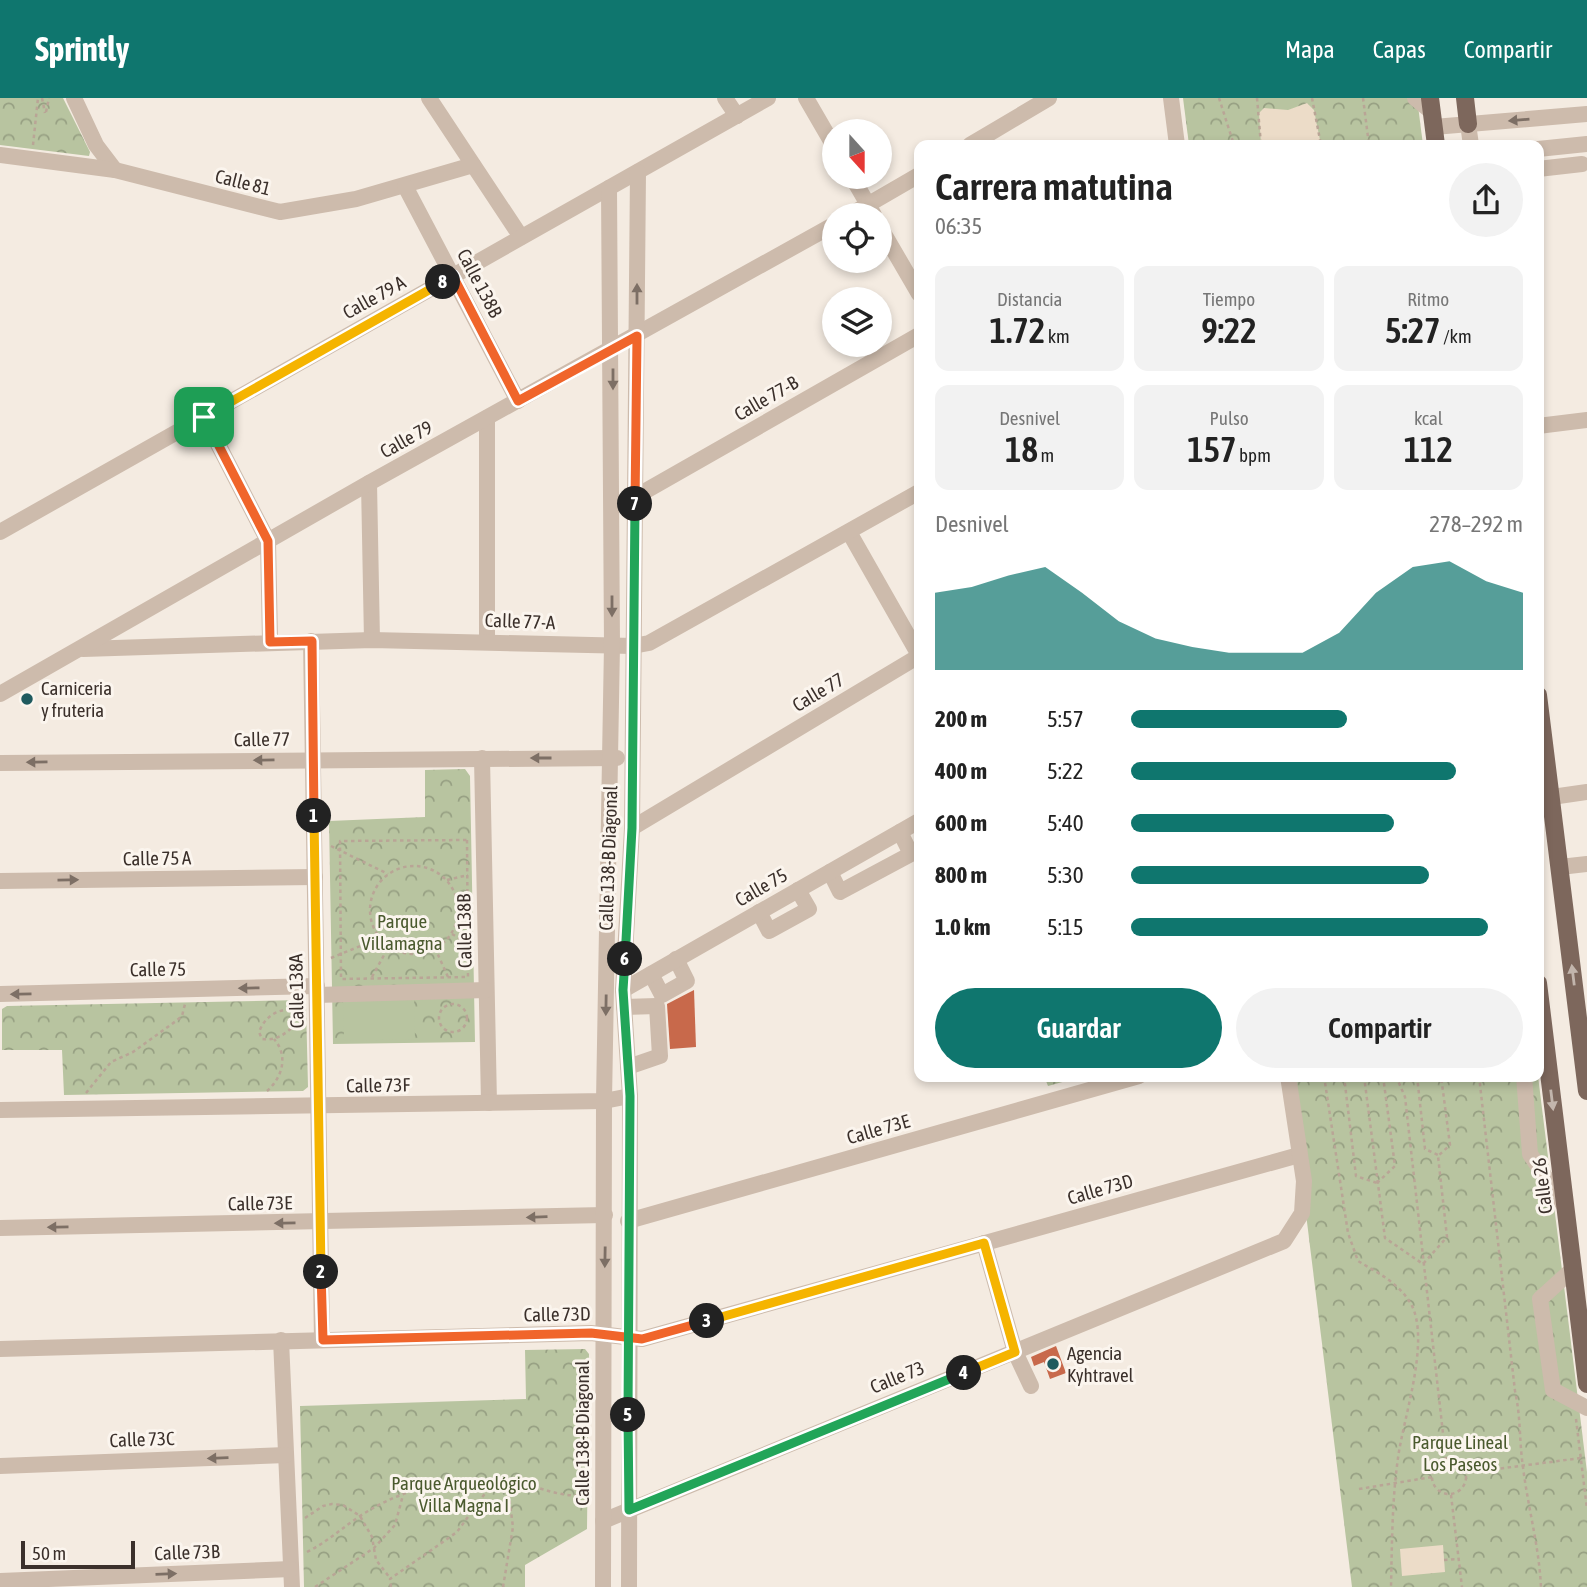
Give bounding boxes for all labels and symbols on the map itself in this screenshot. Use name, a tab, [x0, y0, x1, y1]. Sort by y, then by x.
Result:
one-way arrow	[1508, 115, 1530, 126]
north arrow	[822, 119, 892, 189]
street label: Calle 81	[213, 165, 273, 199]
street label: Calle 138B	[453, 245, 507, 321]
pin: 8	[426, 264, 460, 300]
street label: Calle 79 A	[339, 270, 410, 323]
one-way arrow	[631, 283, 643, 305]
one-way arrow	[607, 368, 618, 390]
street label: Calle 77-B	[730, 371, 802, 425]
pin	[174, 387, 234, 447]
street label: Calle 79	[376, 416, 436, 462]
pin: 7	[618, 486, 652, 522]
one-way arrow	[606, 595, 618, 617]
street label: Calle 77-A	[484, 609, 556, 633]
street label: Calle 77	[788, 668, 848, 716]
place label: Carniceria y fruteria	[41, 677, 112, 721]
marker: Carniceria y fruteria	[19, 691, 35, 707]
street label: Calle 77	[234, 728, 290, 750]
one-way arrow	[530, 752, 552, 764]
one-way arrow	[253, 754, 275, 766]
one-way arrow	[26, 756, 48, 768]
street label: Calle 138-B Diagonal	[594, 785, 622, 931]
pin: 1	[296, 798, 332, 834]
street label: Calle 75 A	[123, 846, 192, 870]
street label: Calle 75	[731, 863, 791, 911]
one-way arrow	[57, 874, 79, 886]
street label: Calle 138B	[452, 894, 476, 968]
park label: Parque Villamagna	[361, 910, 443, 954]
pin: 6	[608, 942, 642, 976]
street label: Calle 138A	[284, 953, 308, 1028]
street label: Calle 75	[130, 958, 186, 980]
one-way arrow	[1567, 964, 1578, 986]
one-way arrow	[237, 982, 259, 994]
one-way arrow	[10, 988, 32, 1000]
one-way arrow	[600, 994, 611, 1016]
street label: Calle 73F	[346, 1073, 411, 1097]
one-way arrow	[1547, 1089, 1558, 1111]
street label: Calle 73E	[844, 1110, 912, 1148]
street label: Calle 26	[1528, 1157, 1556, 1215]
street label: Calle 73D	[1065, 1169, 1135, 1209]
street label: Calle 73E	[228, 1191, 292, 1215]
one-way arrow	[526, 1211, 548, 1222]
one-way arrow	[274, 1217, 296, 1229]
one-way arrow	[46, 1221, 68, 1233]
one-way arrow	[599, 1246, 610, 1268]
pin: 2	[304, 1254, 338, 1290]
street label: Calle 73D	[523, 1302, 591, 1326]
pin: 3	[690, 1304, 724, 1338]
place label: Agencia Kyhtravel	[1067, 1342, 1134, 1386]
street label: Calle 73	[867, 1356, 927, 1398]
pin: 4	[946, 1356, 982, 1390]
marker: Agencia Kyhtravel	[1045, 1356, 1061, 1372]
street label: Calle 138-B Diagonal	[571, 1360, 593, 1506]
pin: 5	[610, 1398, 646, 1432]
street label: Calle 73C	[109, 1427, 175, 1451]
park label: Parque Lineal Los Paseos	[1412, 1431, 1508, 1475]
one-way arrow	[207, 1452, 229, 1463]
park label: Parque Arqueológico Villa Magna I	[391, 1472, 537, 1516]
scale bar	[21, 1538, 135, 1570]
street label: Calle 73B	[154, 1540, 220, 1564]
one-way arrow	[155, 1569, 177, 1580]

